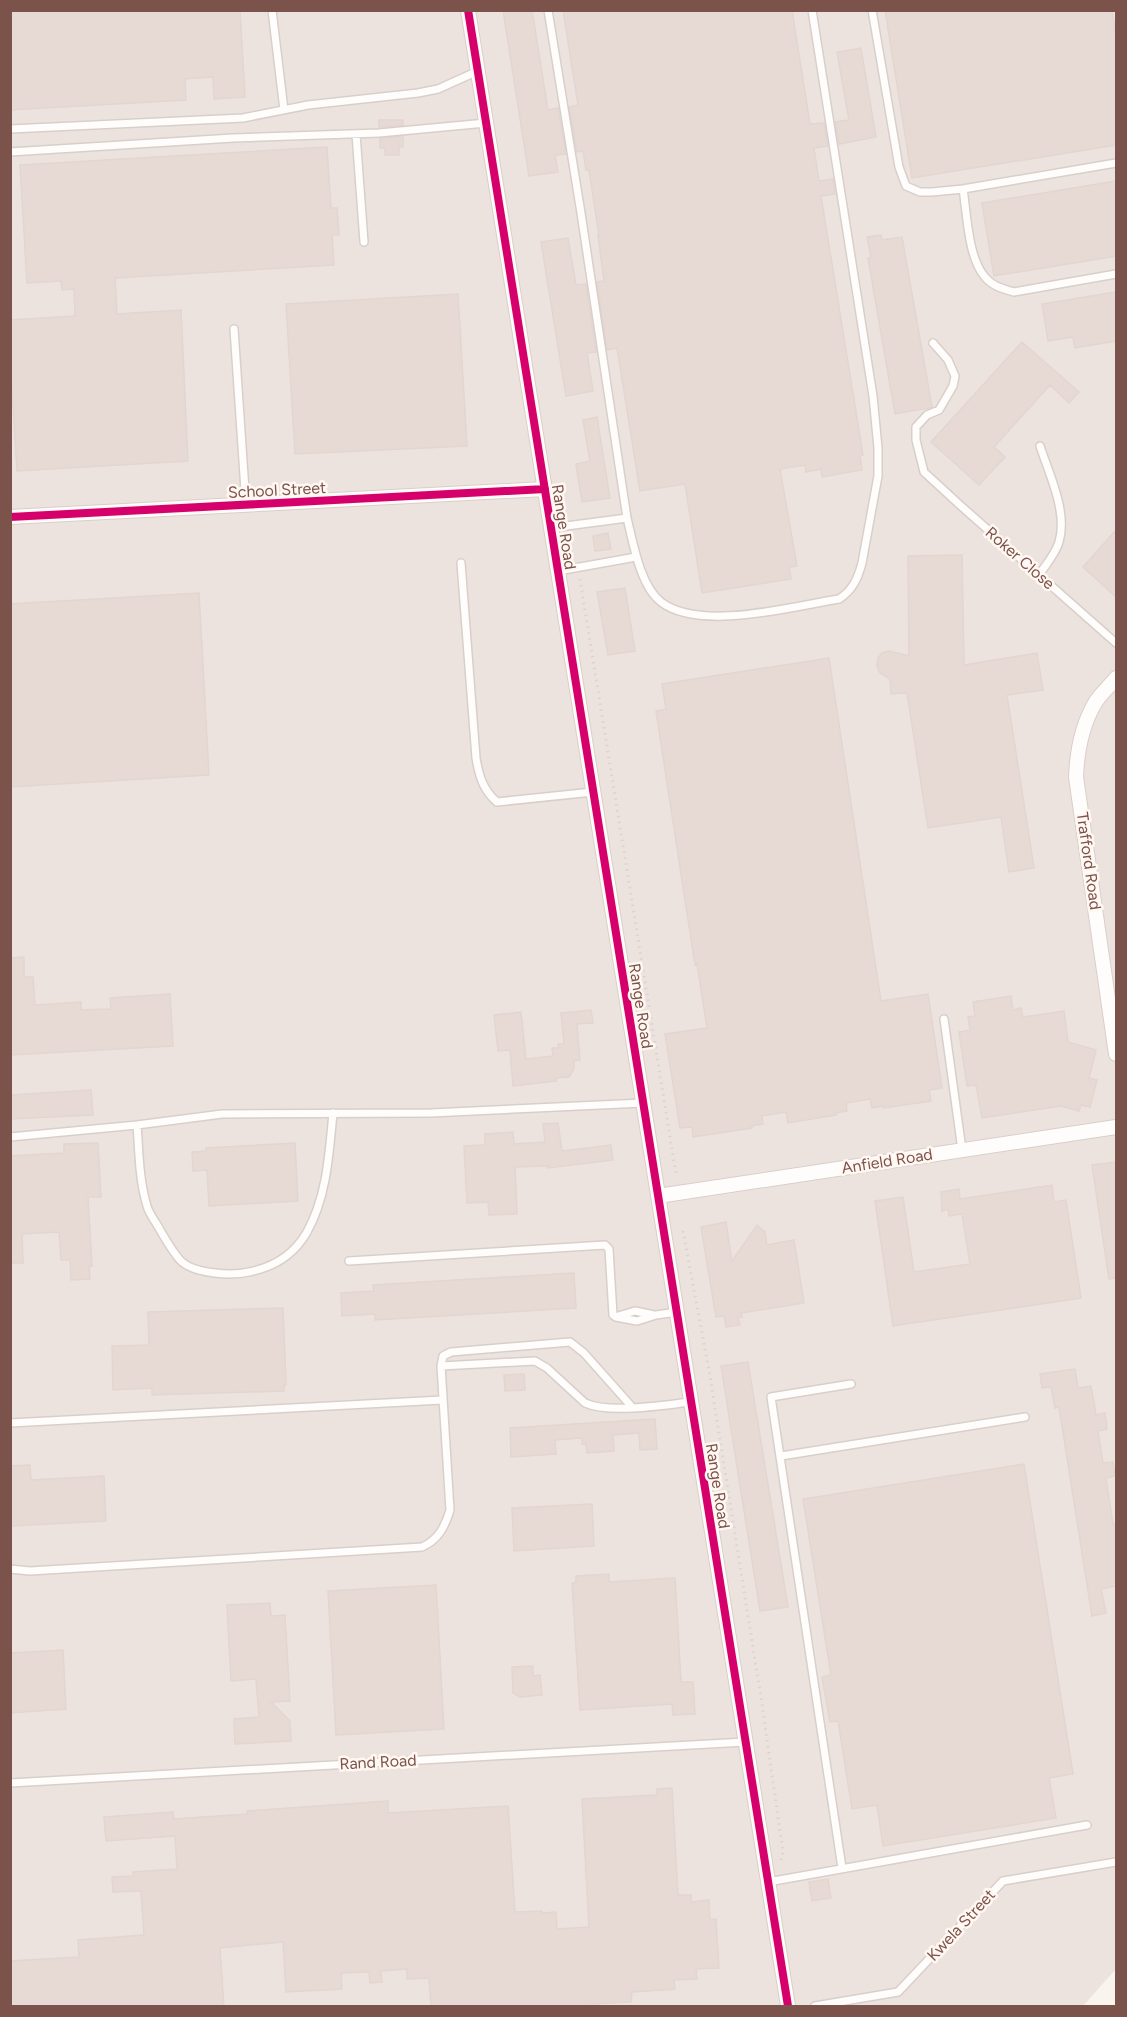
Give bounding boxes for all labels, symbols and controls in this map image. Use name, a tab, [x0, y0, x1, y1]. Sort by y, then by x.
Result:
street label: School Street	[227, 478, 327, 502]
street label: Range Road	[548, 483, 580, 571]
street label: Roker Close	[981, 523, 1059, 593]
street label: Trafford Road	[1073, 811, 1105, 911]
street label: Range Road	[625, 962, 657, 1050]
street label: Anfield Road	[840, 1144, 934, 1178]
street label: Range Road	[702, 1442, 734, 1530]
street label: Rand Road	[339, 1750, 417, 1774]
street label: Kwela Street	[923, 1885, 999, 1965]

